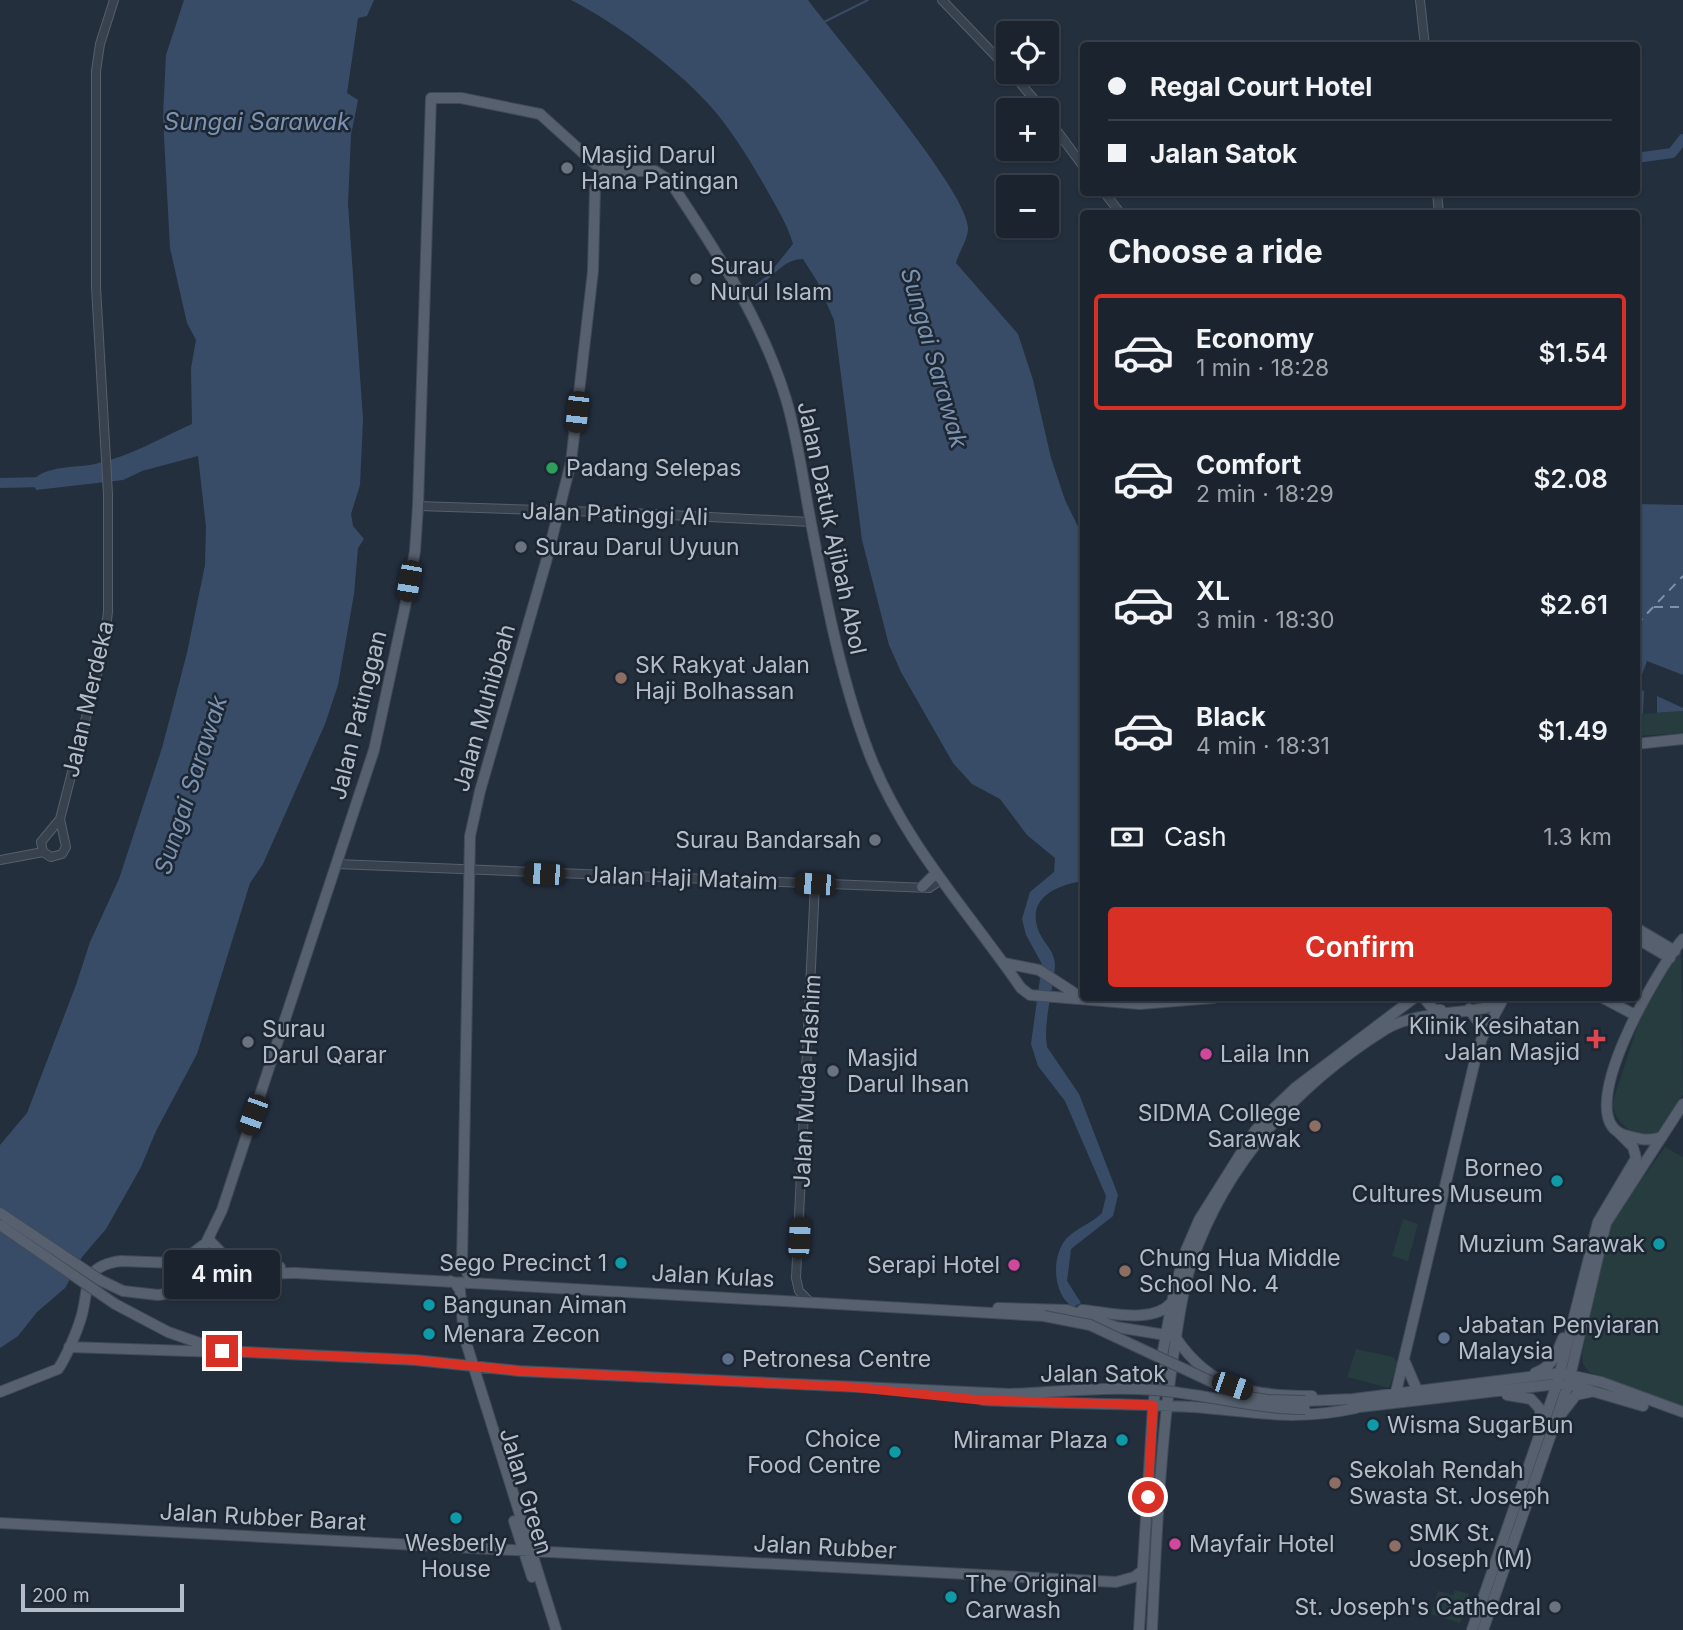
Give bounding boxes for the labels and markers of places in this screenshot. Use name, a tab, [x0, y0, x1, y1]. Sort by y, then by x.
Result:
place label: Masjid Darul Hana Patingan	[581, 141, 739, 195]
marker: Masjid Darul Hana Patingan	[559, 160, 575, 176]
place label: Surau Nurul Islam	[710, 252, 832, 306]
marker: Surau Nurul Islam	[688, 271, 704, 287]
place label: Padang Selepas	[566, 454, 741, 482]
marker: Padang Selepas	[544, 460, 560, 476]
place label: Surau Darul Uyuun	[535, 533, 740, 561]
marker: Surau Darul Uyuun	[513, 539, 529, 555]
place label: SK Rakyat Jalan Haji Bolhassan	[635, 651, 810, 705]
marker: SK Rakyat Jalan Haji Bolhassan	[613, 670, 629, 686]
place label: Surau Bandarsah	[675, 826, 861, 854]
marker: Surau Bandarsah	[867, 832, 883, 848]
place label: Klinik Kesihatan Jalan Masjid	[1409, 1012, 1580, 1066]
place label: Surau Darul Qarar	[262, 1015, 387, 1069]
marker: Klinik Kesihatan Jalan Masjid	[1586, 1029, 1606, 1049]
marker: Surau Darul Qarar	[240, 1034, 256, 1050]
place label: Laila Inn	[1220, 1040, 1310, 1068]
place label: Masjid Darul Ihsan	[847, 1044, 969, 1098]
marker: Laila Inn	[1198, 1046, 1214, 1062]
marker: Masjid Darul Ihsan	[825, 1063, 841, 1079]
place label: SIDMA College Sarawak	[1138, 1099, 1301, 1153]
marker: SIDMA College Sarawak	[1307, 1118, 1323, 1134]
place label: Borneo Cultures Museum	[1352, 1154, 1543, 1208]
marker: Borneo Cultures Museum	[1549, 1173, 1565, 1189]
place label: Muzium Sarawak	[1459, 1230, 1645, 1258]
marker: Muzium Sarawak	[1651, 1236, 1667, 1252]
place label: Chung Hua Middle School No. 4	[1139, 1244, 1341, 1298]
place label: Sego Precinct 1	[439, 1249, 607, 1277]
place label: Serapi Hotel	[867, 1251, 1000, 1279]
marker: Sego Precinct 1	[613, 1255, 629, 1271]
marker: Serapi Hotel	[1006, 1257, 1022, 1273]
marker: Chung Hua Middle School No. 4	[1117, 1263, 1133, 1279]
place label: Bangunan Aiman	[443, 1291, 627, 1319]
marker: Bangunan Aiman	[421, 1297, 437, 1313]
place label: Jabatan Penyiaran Malaysia	[1458, 1311, 1660, 1365]
place label: Menara Zecon	[443, 1320, 600, 1348]
marker: Menara Zecon	[421, 1326, 437, 1342]
marker: Jabatan Penyiaran Malaysia	[1436, 1330, 1452, 1346]
place label: Petronesa Centre	[742, 1345, 931, 1373]
marker: Petronesa Centre	[720, 1351, 736, 1367]
place label: Wisma SugarBun	[1387, 1411, 1574, 1439]
marker: Wisma SugarBun	[1365, 1417, 1381, 1433]
place label: Choice Food Centre	[747, 1425, 881, 1479]
place label: Miramar Plaza	[953, 1426, 1108, 1454]
marker: Miramar Plaza	[1114, 1432, 1130, 1448]
marker: Choice Food Centre	[887, 1444, 903, 1460]
place label: Sekolah Rendah Swasta St. Joseph	[1349, 1456, 1550, 1510]
marker: Sekolah Rendah Swasta St. Joseph	[1327, 1475, 1343, 1491]
marker: Wesberly House	[448, 1510, 464, 1526]
place label: SMK St. Joseph (M)	[1409, 1519, 1533, 1573]
place label: Wesberly House	[405, 1529, 507, 1583]
place label: Mayfair Hotel	[1189, 1530, 1335, 1558]
marker: Mayfair Hotel	[1167, 1536, 1183, 1552]
marker: SMK St. Joseph (M)	[1387, 1538, 1403, 1554]
place label: The Original Carwash	[965, 1570, 1097, 1624]
marker: The Original Carwash	[943, 1589, 959, 1605]
place label: St. Joseph's Cathedral	[1294, 1593, 1541, 1621]
marker: St. Joseph's Cathedral	[1547, 1599, 1563, 1615]

